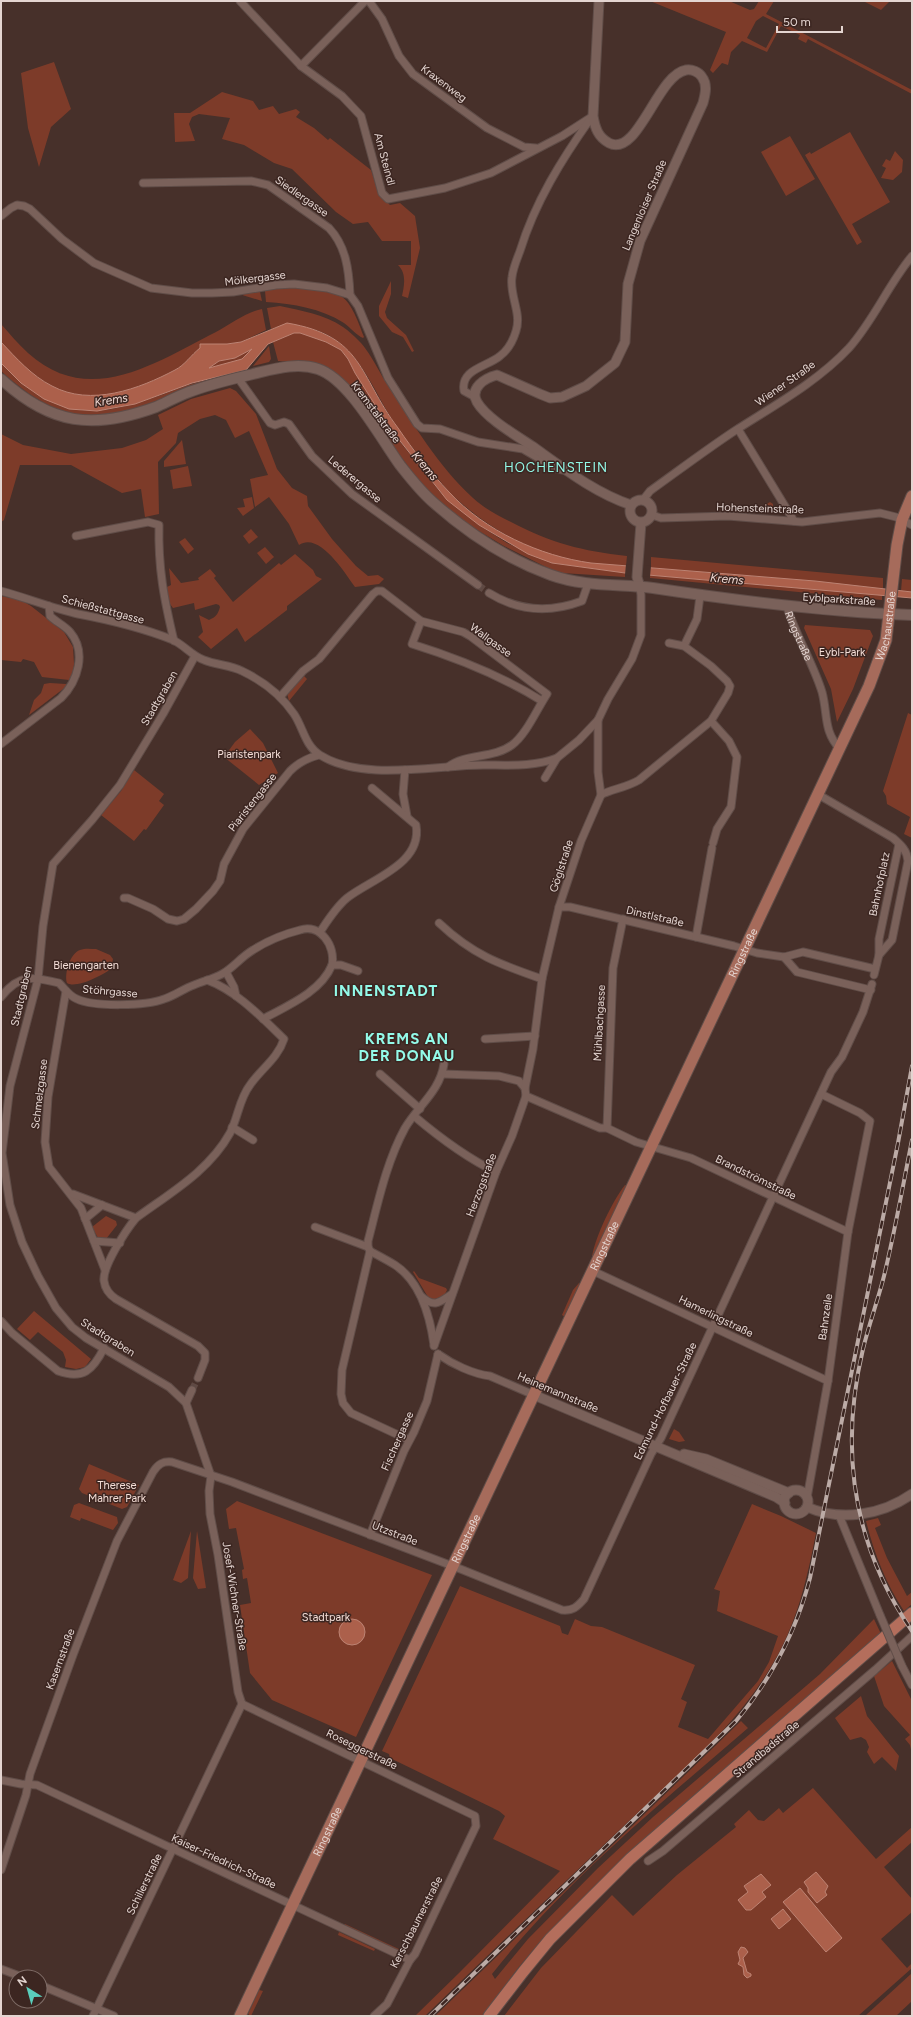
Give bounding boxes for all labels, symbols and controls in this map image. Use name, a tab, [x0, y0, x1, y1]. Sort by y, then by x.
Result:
scale bar	[777, 8, 842, 34]
text: 50 m	[783, 15, 811, 29]
street label: Kraxenweg	[418, 62, 469, 105]
street label: Am Steindl	[371, 131, 398, 187]
street label: Langenloiser Straße	[619, 158, 669, 253]
street label: Siedlergasse	[272, 173, 331, 220]
street label: Mölkergasse	[224, 268, 286, 289]
street label: Wiener Straße	[753, 358, 818, 409]
street label: Kremstalstraße	[348, 379, 403, 446]
water label: Krems	[93, 390, 129, 410]
water label: Krems	[409, 449, 441, 484]
street label: Lederergasse	[325, 453, 384, 506]
district label: HOCHENSTEIN	[504, 460, 608, 475]
street label: Hohensteinstraße	[716, 500, 804, 517]
water label: Krems	[710, 571, 745, 587]
street label: Eyblparkstraße	[802, 590, 876, 609]
street label: Wachaustraße	[873, 591, 899, 663]
street label: Schießstattgasse	[60, 592, 146, 627]
street label: Ringstraße	[782, 609, 815, 663]
street label: Wallgasse	[467, 621, 514, 660]
park label: Eybl-Park	[819, 646, 866, 659]
street label: Stadtgraben	[138, 668, 180, 728]
park label: Piaristenpark	[217, 748, 281, 761]
street label: Piaristengasse	[226, 771, 279, 834]
street label: Göglstraße	[547, 838, 576, 894]
street label: Bahnhofplatz	[866, 851, 893, 917]
street label: Dinstlstraße	[625, 904, 685, 929]
street label: Ringstraße	[726, 926, 760, 980]
park label: Bienengarten	[53, 959, 119, 972]
street label: Stadtgraben	[8, 965, 35, 1028]
district label: INNENSTADT	[334, 982, 438, 1000]
street label: Stöhrgasse	[82, 983, 138, 1000]
street label: Mühlbachgasse	[591, 985, 608, 1062]
district label: KREMS AN DER DONAU	[359, 1030, 455, 1065]
street label: Schmelzgasse	[29, 1058, 50, 1130]
street label: Herzogstraße	[463, 1152, 500, 1219]
street label: Brandströmstraße	[713, 1152, 798, 1203]
street label: Ringstraße	[588, 1219, 622, 1273]
street label: Hamerlingstraße	[676, 1293, 755, 1340]
street label: Bahnzeile	[816, 1293, 835, 1341]
street label: Stadtgraben	[78, 1316, 137, 1359]
street label: Edmund-Hofbauer-Straße	[631, 1340, 700, 1462]
street label: Heinemannstraße	[515, 1369, 600, 1415]
street label: Fischergasse	[379, 1409, 416, 1473]
park label: Therese Mahrer Park	[88, 1479, 147, 1505]
street label: Ringstraße	[449, 1512, 483, 1566]
street label: Utzstraße	[370, 1519, 420, 1548]
street label: Josef-Wichner-Straße	[219, 1541, 250, 1651]
park label: Stadtpark	[302, 1611, 351, 1624]
street label: Kasernstraße	[43, 1627, 78, 1691]
street label: Strandbadstraße	[731, 1718, 802, 1781]
street label: Roseggerstraße	[324, 1727, 400, 1772]
street label: Ringstraße	[310, 1805, 345, 1859]
street label: Kaiser-Friedrich-Straße	[169, 1831, 278, 1891]
street label: Schillerstraße	[124, 1851, 165, 1917]
street label: Kerschbaumerstraße	[388, 1874, 445, 1970]
north arrow	[8, 1969, 48, 2009]
text: N	[15, 1974, 30, 1989]

